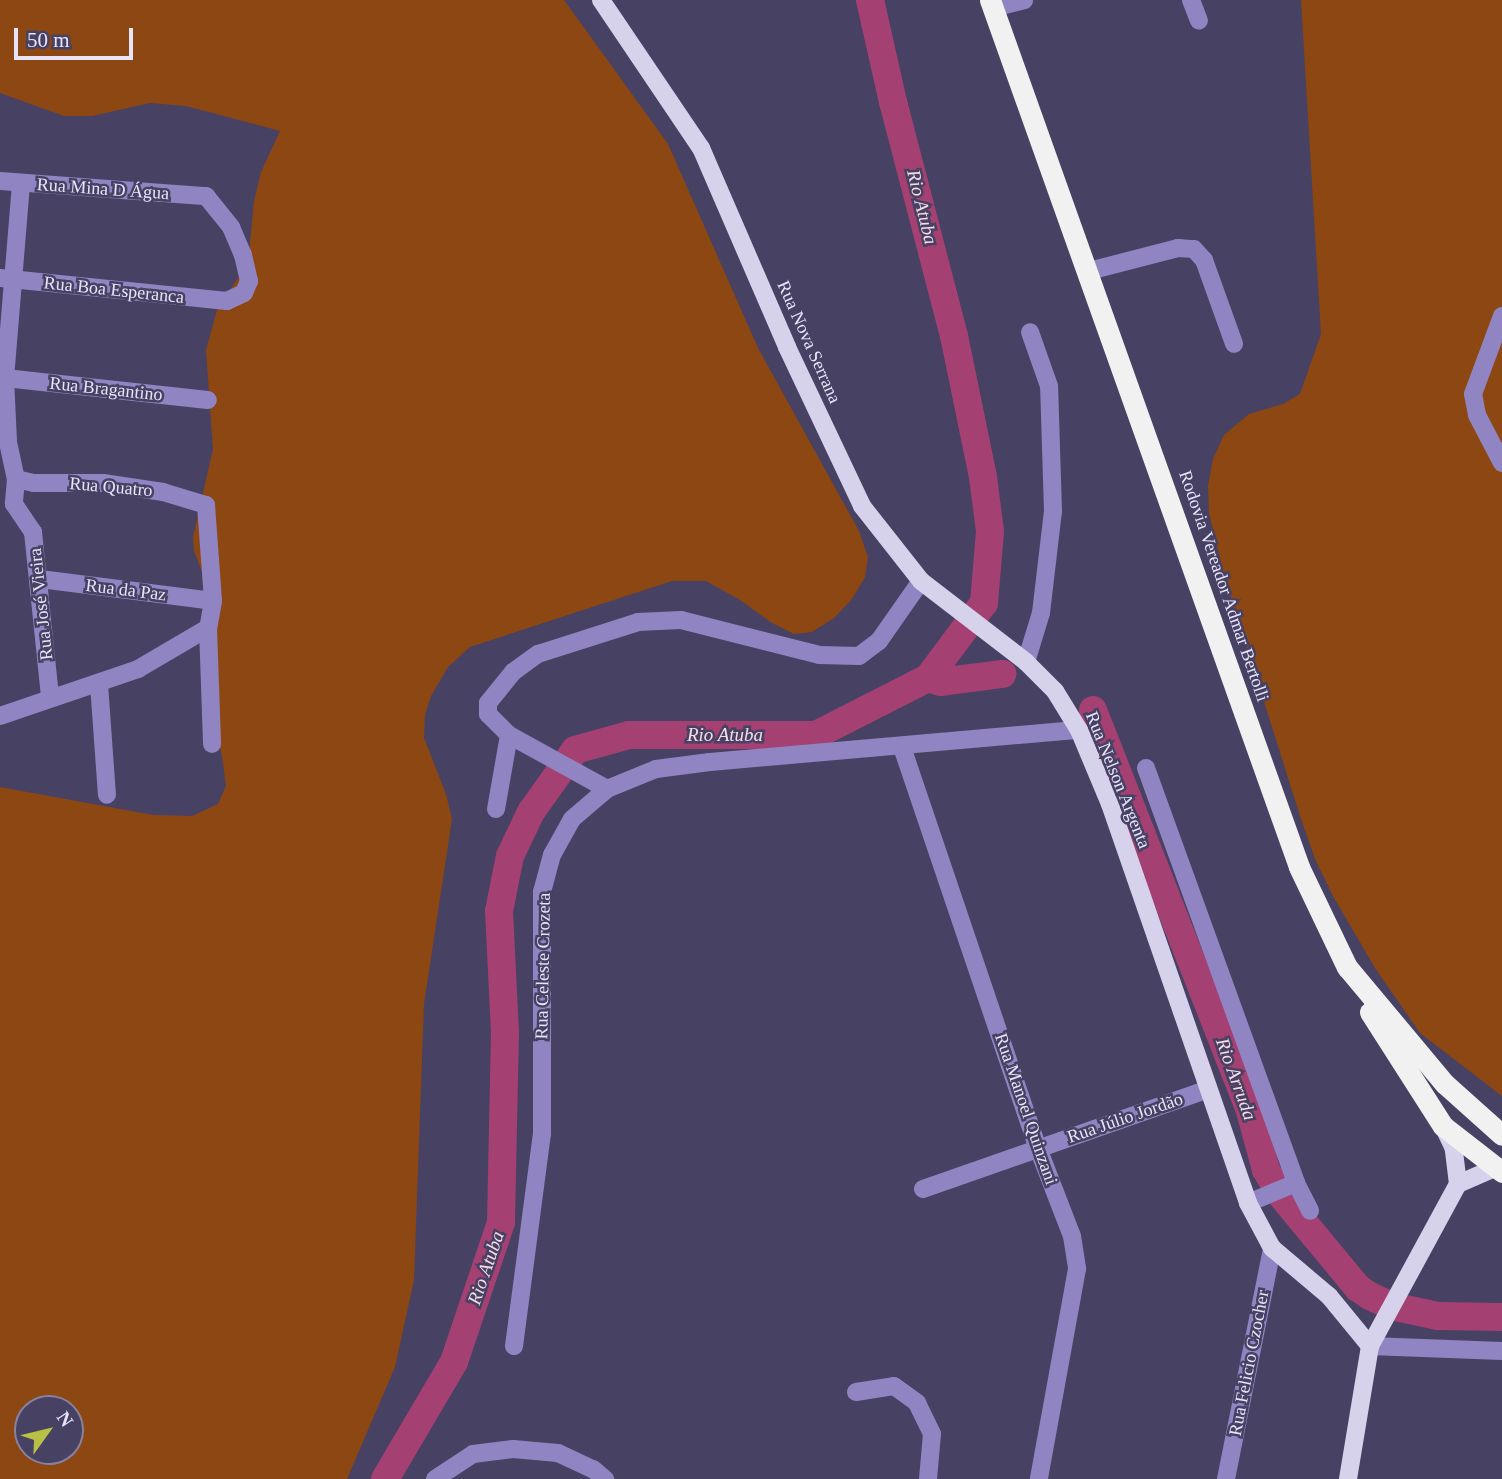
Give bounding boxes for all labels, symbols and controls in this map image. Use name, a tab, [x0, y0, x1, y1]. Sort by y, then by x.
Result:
scale bar	[18, 14, 136, 58]
text: 50 m	[27, 28, 70, 52]
water label: Rio Atuba	[902, 167, 942, 247]
street label: Rua Mina D Água	[36, 174, 170, 204]
street label: Rua Boa Esperanca	[43, 272, 185, 308]
street label: Rua Nova Serrana	[772, 277, 846, 407]
street label: Rua Bragantino	[48, 372, 164, 406]
street label: Rodovia Vereador Admar Bertolli	[1174, 467, 1274, 705]
street label: Rua Quatro	[68, 473, 154, 501]
street label: Rua José Vieira	[24, 547, 58, 661]
street label: Rua da Paz	[84, 574, 168, 606]
street label: Rua Nelson Argenta	[1081, 708, 1155, 852]
water label: Rio Atuba	[687, 724, 763, 746]
street label: Rua Celeste Crozeta	[531, 892, 555, 1040]
street label: Rua Manoel Quinzani	[990, 1030, 1062, 1188]
water label: Rio Arruda	[1211, 1035, 1261, 1123]
street label: Rua Júlio Jordão	[1064, 1088, 1186, 1148]
water label: Rio Atuba	[463, 1228, 509, 1308]
street label: Rua Felicio Czocher	[1224, 1288, 1274, 1438]
north arrow	[14, 1395, 84, 1465]
text: N	[53, 1408, 78, 1431]

